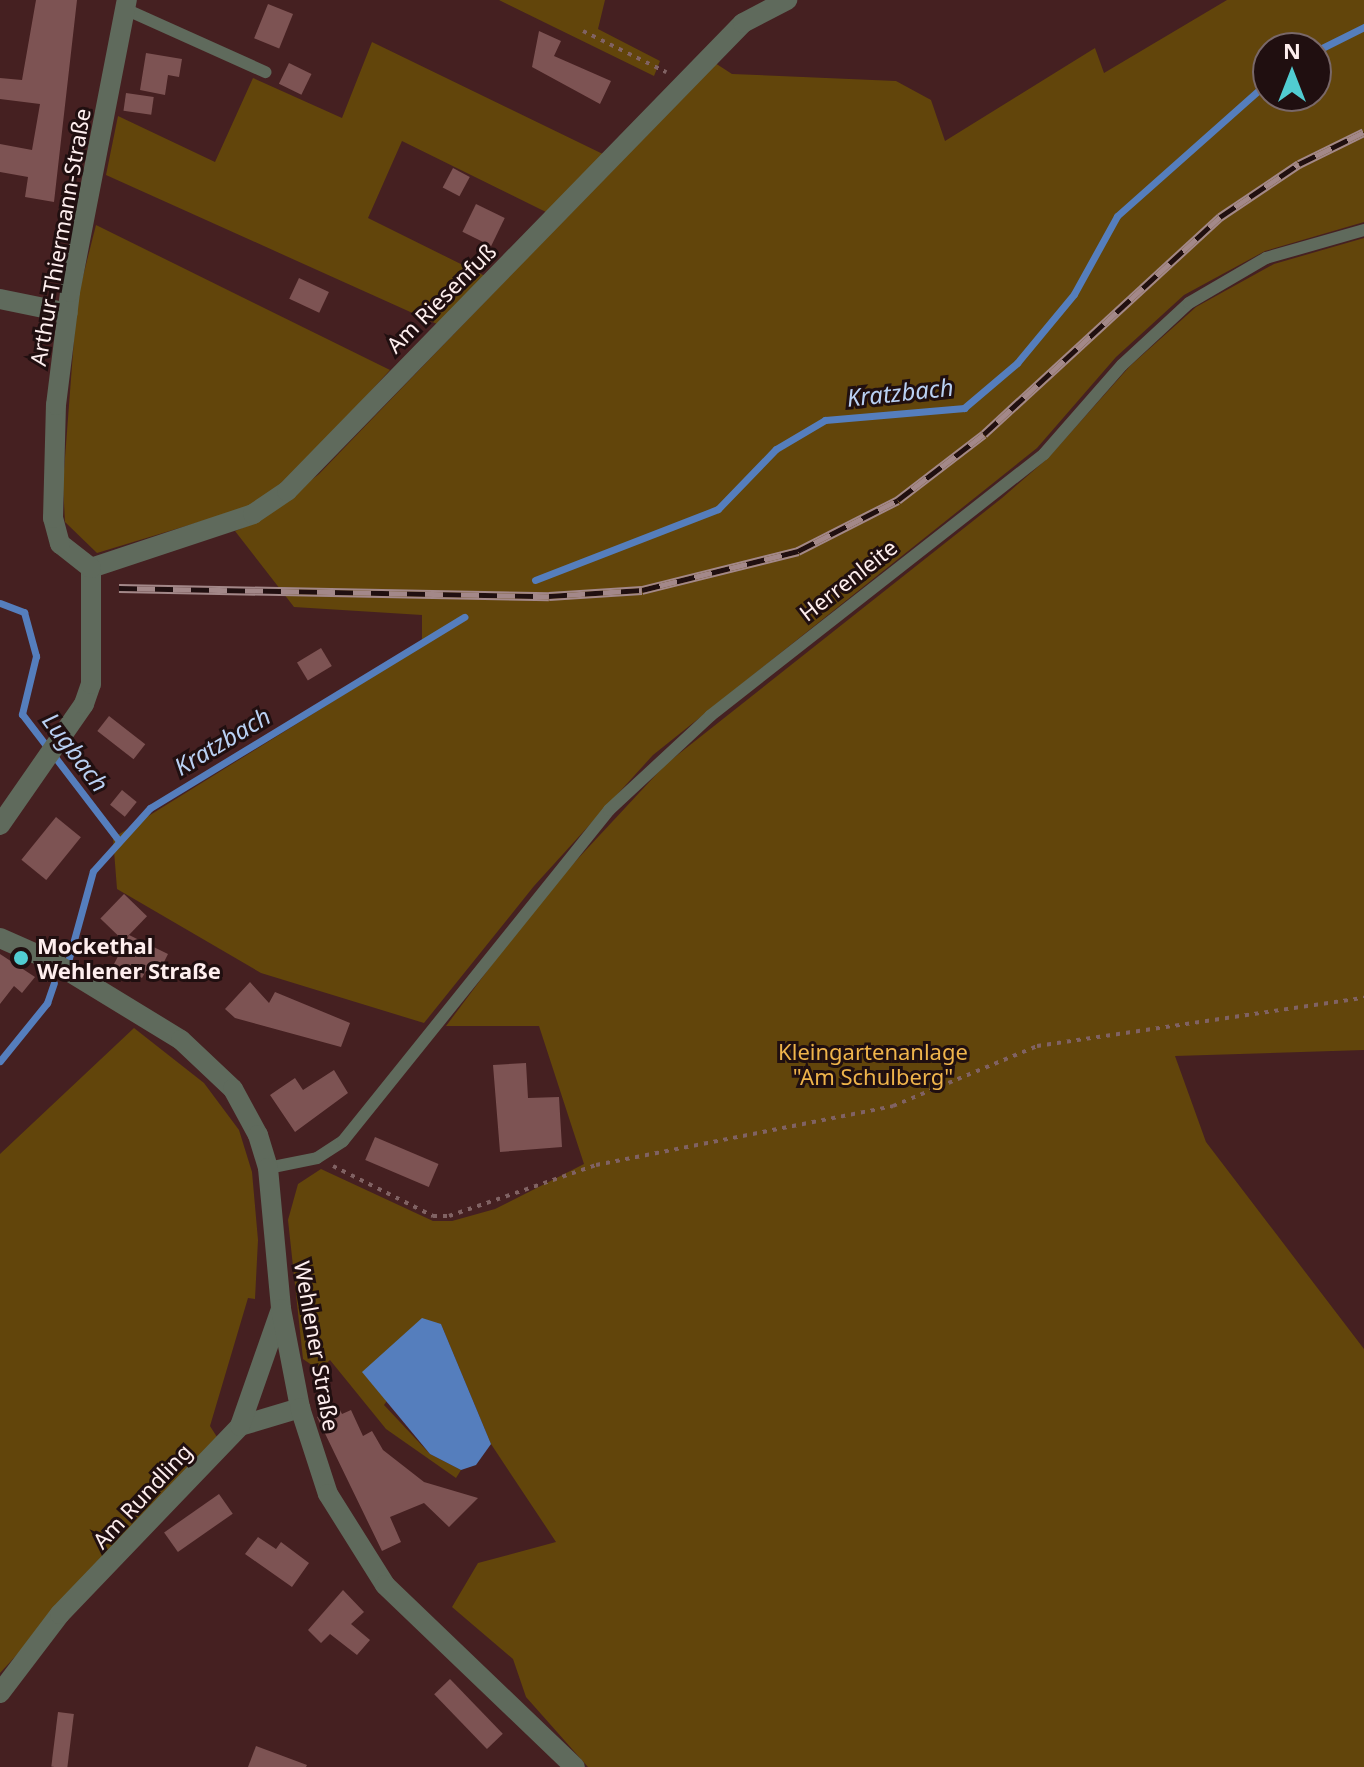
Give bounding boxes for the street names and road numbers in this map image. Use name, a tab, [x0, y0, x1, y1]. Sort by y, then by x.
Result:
street label: Arthur-Thiermann-Straße	[24, 106, 96, 368]
street label: Am Riesenfuß	[381, 238, 501, 358]
street label: Herrenleite	[794, 534, 902, 626]
street label: Wehlener Straße	[289, 1259, 345, 1433]
street label: Am Rundling	[87, 1438, 197, 1554]

